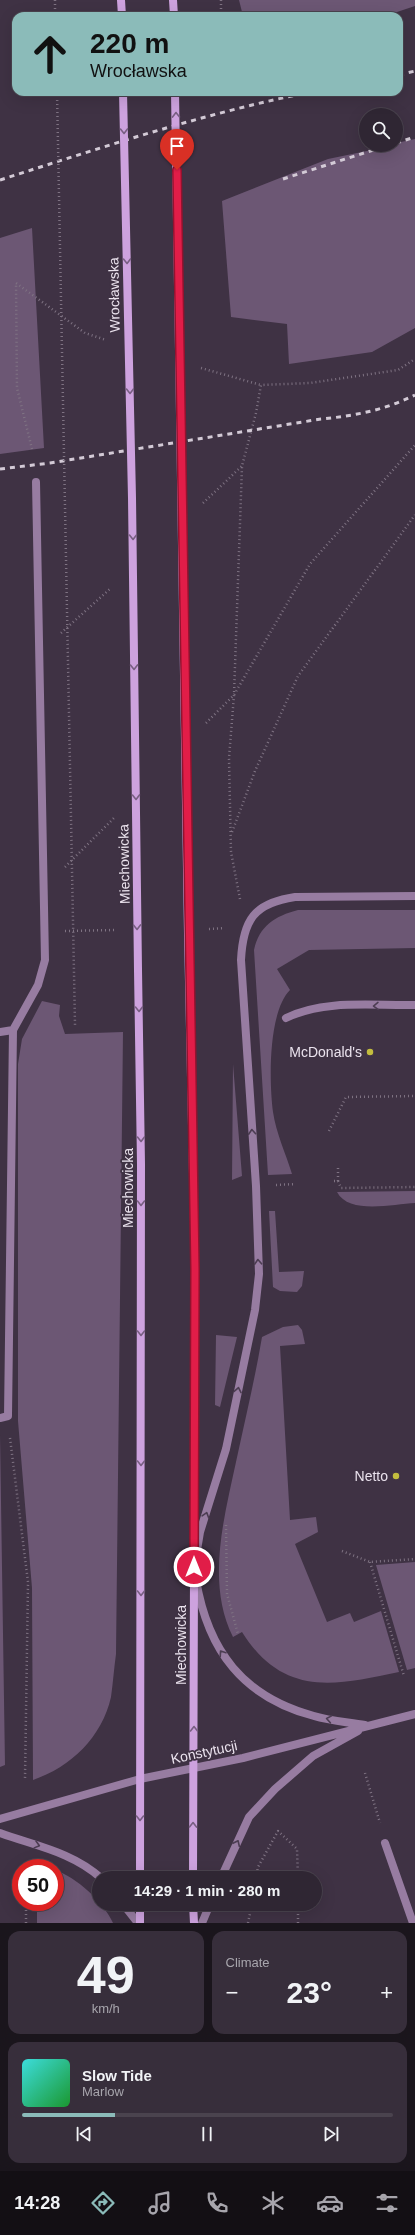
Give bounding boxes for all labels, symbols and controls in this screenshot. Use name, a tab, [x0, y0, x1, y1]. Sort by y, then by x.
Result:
icon: ahead	[24, 28, 76, 80]
text: 220 m	[90, 28, 169, 59]
text: Wrocławska	[90, 61, 187, 81]
map controls	[359, 108, 403, 152]
button: search	[359, 108, 403, 152]
one-way arrow	[171, 112, 180, 118]
one-way arrow	[120, 128, 128, 134]
pin	[160, 129, 194, 170]
icon: arrive	[166, 135, 188, 157]
street label: Wrocławska	[105, 257, 123, 333]
one-way arrow	[123, 258, 131, 264]
one-way arrow	[125, 388, 134, 394]
one-way arrow	[128, 534, 137, 540]
one-way arrow	[130, 664, 138, 670]
one-way arrow	[132, 794, 140, 800]
street label: Miechowicka	[115, 824, 133, 904]
one-way arrow	[133, 924, 142, 930]
one-way arrow	[373, 1002, 379, 1010]
one-way arrow	[135, 1006, 143, 1012]
place label: McDonald's	[289, 1044, 362, 1060]
marker: McDonald's	[365, 1047, 375, 1057]
one-way arrow	[248, 1129, 257, 1135]
one-way arrow	[137, 1136, 145, 1142]
street label: Miechowicka	[120, 1148, 136, 1228]
one-way arrow	[137, 1200, 145, 1206]
one-way arrow	[254, 1259, 263, 1265]
one-way arrow	[137, 1330, 145, 1336]
one-way arrow	[233, 1386, 242, 1393]
one-way arrow	[137, 1460, 145, 1466]
place label: Netto	[355, 1468, 388, 1484]
marker: Netto	[391, 1471, 401, 1481]
one-way arrow	[201, 1512, 210, 1519]
position arrow	[173, 1546, 215, 1588]
one-way arrow	[137, 1590, 145, 1596]
street label: Miechowicka	[173, 1605, 189, 1685]
one-way arrow	[219, 1651, 226, 1658]
one-way arrow	[326, 1715, 332, 1724]
one-way arrow	[190, 1726, 198, 1732]
street label: Konstytucji	[169, 1737, 239, 1767]
one-way arrow	[136, 1815, 144, 1821]
one-way arrow	[189, 1822, 197, 1828]
one-way arrow	[232, 1839, 240, 1847]
one-way arrow	[33, 1840, 40, 1849]
speed limit sign: 50	[12, 1859, 64, 1911]
text: 14:29 · 1 min · 280 m	[134, 1882, 280, 1899]
text: 49	[77, 1946, 135, 2004]
text: Climate	[226, 1955, 270, 1970]
text: 23°	[287, 1976, 332, 2009]
text: −	[226, 1980, 238, 2005]
text: +	[380, 1980, 393, 2005]
text: km/h	[92, 2001, 120, 2016]
text: Slow Tide	[82, 2067, 152, 2084]
text: Marlow	[82, 2084, 124, 2099]
icon: previous	[73, 2123, 95, 2145]
icon: pause	[196, 2123, 218, 2145]
icon: next	[320, 2123, 342, 2145]
icon: directions	[89, 2189, 117, 2217]
icon: music	[146, 2189, 174, 2217]
icon: phone	[203, 2189, 231, 2217]
icon: climate	[259, 2189, 287, 2217]
icon: car	[316, 2189, 344, 2217]
icon: filters	[373, 2189, 401, 2217]
text: 14:28	[14, 2193, 60, 2213]

